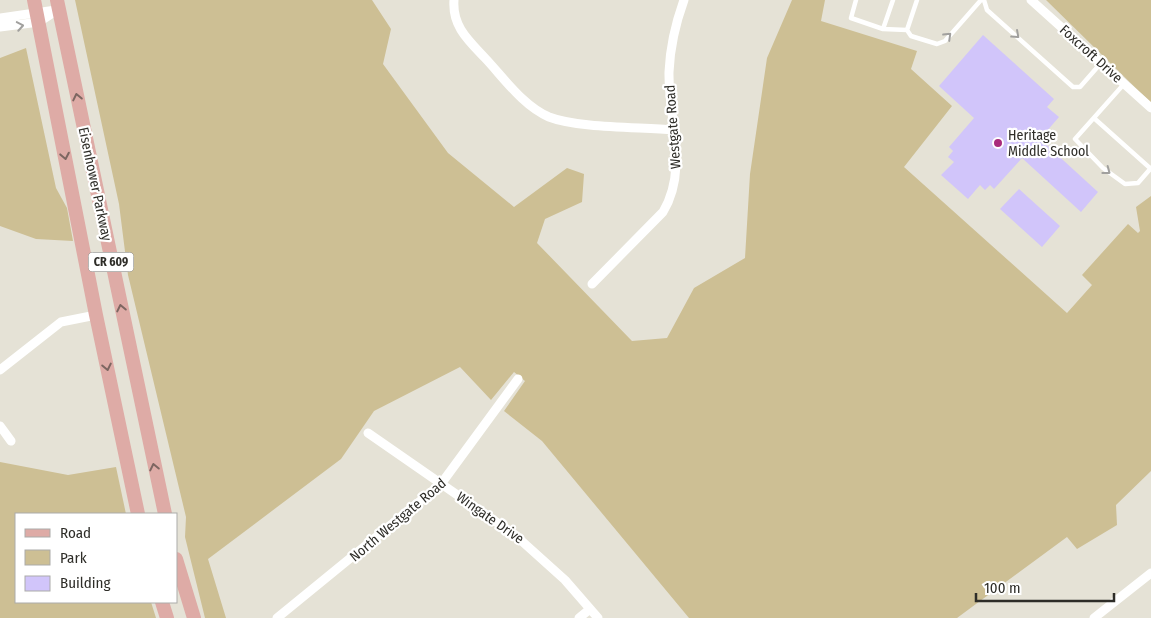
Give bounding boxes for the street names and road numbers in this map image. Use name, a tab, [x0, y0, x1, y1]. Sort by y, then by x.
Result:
street label: Foxcroft Drive	[1056, 21, 1126, 87]
street label: Westgate Road	[662, 84, 684, 170]
street label: Eisenhower Parkway	[75, 125, 116, 243]
road number: CR 609	[88, 252, 134, 272]
street label: North Westgate Road	[346, 475, 450, 565]
street label: Wingate Drive	[453, 488, 527, 548]

